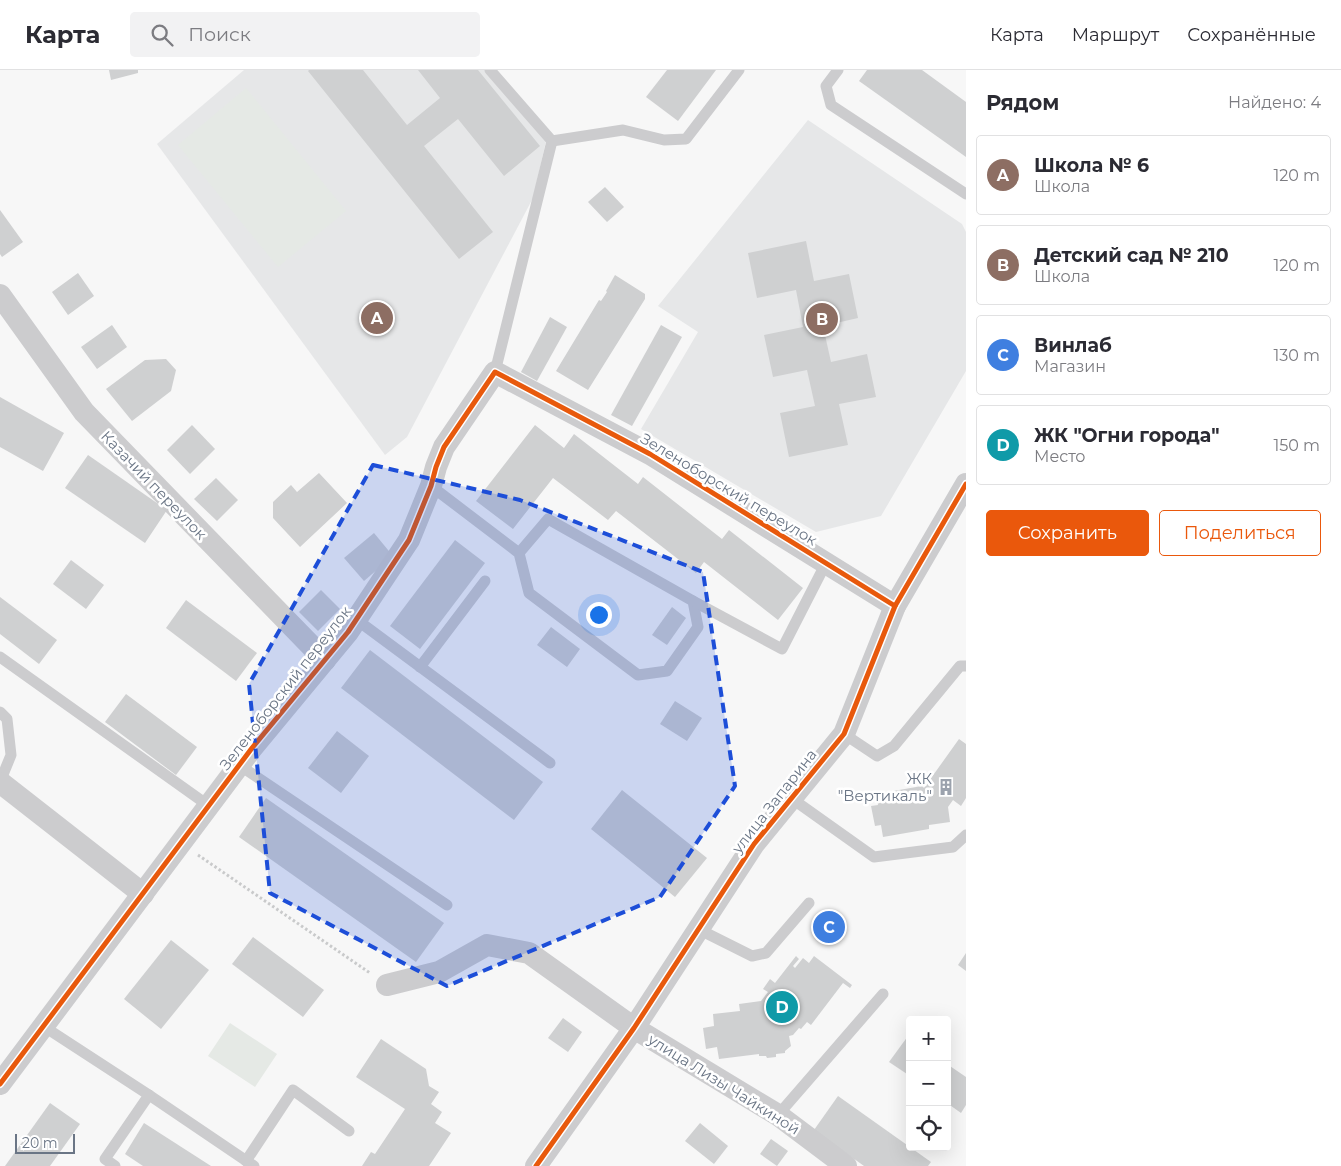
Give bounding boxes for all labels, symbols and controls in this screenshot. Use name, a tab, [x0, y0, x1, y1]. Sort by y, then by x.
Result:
search box	[130, 12, 480, 57]
text: Карта	[25, 20, 100, 49]
icon: search	[148, 21, 176, 49]
text: Поиск	[188, 23, 251, 46]
text: Карта	[990, 24, 1044, 46]
text: Маршрут	[1072, 24, 1159, 46]
text: Сохранённые	[1187, 24, 1316, 46]
text: Рядом	[986, 90, 1059, 115]
text: Найдено: 4	[1228, 93, 1321, 112]
text: Школа № 6	[1034, 154, 1149, 177]
text: A	[997, 166, 1009, 185]
text: 120 m	[1273, 166, 1320, 185]
text: Школа	[1034, 177, 1090, 196]
text: Детский сад № 210	[1034, 244, 1229, 267]
text: B	[997, 256, 1009, 275]
text: 120 m	[1273, 256, 1320, 275]
text: Школа	[1034, 267, 1090, 286]
pin: A	[361, 299, 393, 337]
pin: B	[806, 300, 838, 338]
text: Винлаб	[1034, 334, 1112, 357]
text: C	[997, 346, 1009, 365]
text: 130 m	[1273, 346, 1320, 365]
text: Магазин	[1034, 357, 1106, 376]
text: ЖК "Огни города"	[1034, 424, 1220, 447]
street label: Казачий переулок	[97, 427, 211, 544]
street label: Зеленоборский переулок	[637, 429, 821, 550]
text: D	[996, 436, 1010, 455]
text: 150 m	[1273, 436, 1320, 455]
text: Место	[1034, 447, 1086, 466]
button: Сохранить	[986, 510, 1149, 556]
button: Поделиться	[1159, 510, 1321, 556]
street label: Зеленоборский переулок	[215, 602, 355, 774]
your location	[586, 602, 612, 628]
street label: улица Запарина	[727, 745, 821, 858]
place label: ЖК "Вертикаль"	[838, 769, 932, 805]
building icon: ЖК "Вертикаль"	[936, 777, 956, 797]
pin: C	[813, 908, 845, 946]
pin: D	[766, 988, 798, 1026]
map controls	[906, 1016, 951, 1151]
button: +	[906, 1016, 951, 1061]
street label: улица Лизы Чайкиной	[644, 1029, 803, 1139]
button: −	[906, 1061, 951, 1106]
button: locate	[906, 1106, 951, 1151]
scale bar	[15, 1131, 75, 1154]
text: 20 m	[22, 1134, 58, 1152]

